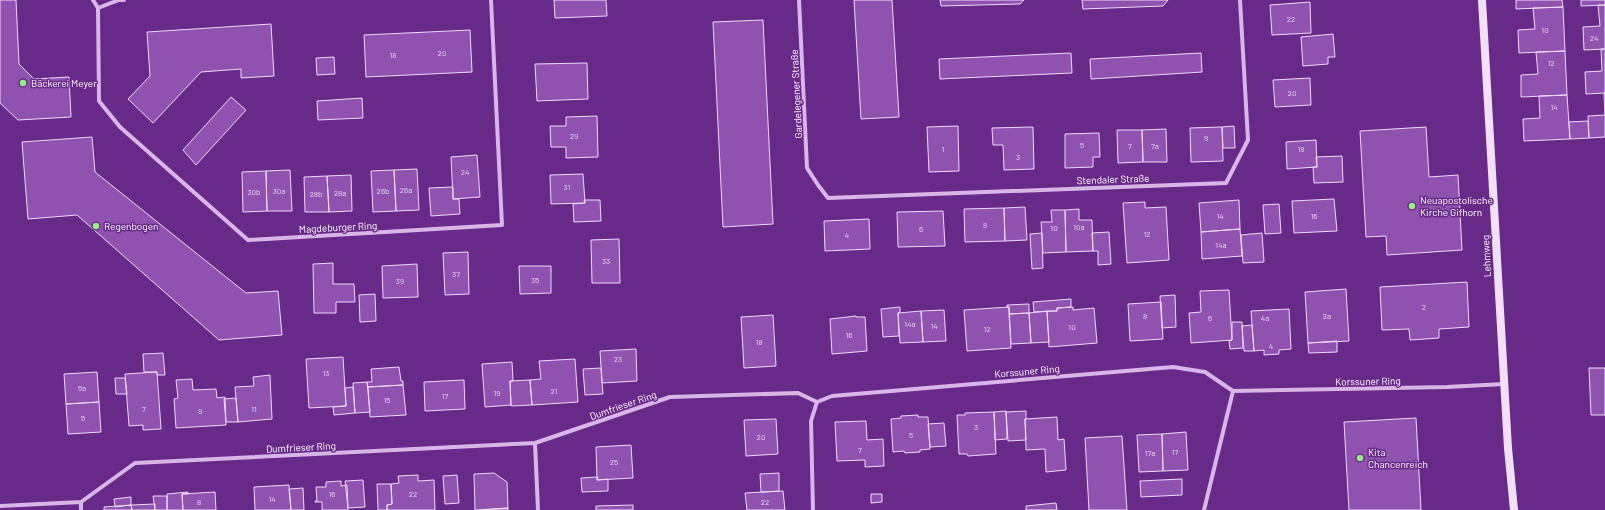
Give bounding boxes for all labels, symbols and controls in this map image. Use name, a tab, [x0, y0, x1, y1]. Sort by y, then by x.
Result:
house number: 22	[1287, 14, 1295, 24]
house number: 10	[1541, 25, 1549, 35]
house number: 24	[1590, 33, 1598, 43]
house number: 20	[438, 48, 446, 58]
street label: Gardelegener Straße	[788, 49, 804, 139]
house number: 18	[390, 50, 396, 60]
house number: 12	[1547, 58, 1555, 68]
place label: Bäckerei Meyer	[31, 77, 97, 89]
marker: Bäckerei Meyer	[18, 78, 28, 88]
house number: 20	[1288, 88, 1296, 98]
house number: 14	[1550, 102, 1558, 112]
house number: 29	[570, 131, 578, 141]
house number: 9	[1204, 133, 1208, 143]
house number: 5	[1080, 140, 1084, 150]
house number: 7	[1128, 141, 1132, 151]
house number: 7a	[1151, 141, 1159, 151]
house number: 1	[942, 144, 945, 154]
house number: 18	[1298, 144, 1304, 154]
house number: 3	[1016, 152, 1020, 162]
house number: 24	[461, 167, 469, 177]
street label: Stendaler Straße	[1076, 172, 1150, 186]
house number: 31	[564, 182, 571, 192]
house number: 26a	[400, 185, 412, 195]
house number: 30a	[273, 186, 285, 196]
house number: 26b	[377, 186, 389, 196]
house number: 30b	[247, 187, 261, 197]
house number: 28a	[334, 188, 346, 198]
house number: 28b	[310, 189, 322, 199]
place label: Neuapostolische Kirche Gifhorn	[1420, 194, 1493, 218]
marker: Neuapostolische Kirche Gifhorn	[1407, 201, 1417, 211]
house number: 14	[1216, 211, 1224, 221]
house number: 16	[1311, 211, 1317, 221]
street label: Magdeburger Ring	[298, 219, 378, 235]
place label: Regenbogen	[104, 220, 158, 232]
house number: 8	[983, 220, 987, 230]
marker: Regenbogen	[91, 221, 101, 231]
house number: 10a	[1073, 222, 1085, 232]
house number: 10	[1050, 223, 1058, 233]
house number: 6	[919, 224, 923, 234]
house number: 12	[1143, 229, 1151, 239]
house number: 4	[845, 230, 849, 240]
street label: Lehmweg	[1479, 235, 1493, 277]
house number: 14a	[1215, 240, 1227, 250]
house number: 33	[602, 256, 610, 266]
house number: 37	[452, 269, 460, 279]
house number: 35	[531, 275, 539, 285]
house number: 39	[396, 276, 404, 286]
house number: 2	[1422, 302, 1426, 312]
house number: 8	[1143, 311, 1147, 321]
house number: 2a	[1323, 311, 1331, 321]
house number: 6	[1208, 313, 1212, 323]
house number: 4a	[1261, 313, 1269, 323]
house number: 14a	[904, 319, 916, 329]
house number: 14	[930, 321, 938, 331]
house number: 10	[1068, 322, 1076, 332]
house number: 12	[983, 324, 991, 334]
house number: 16	[846, 330, 852, 340]
house number: 18	[756, 337, 762, 347]
house number: 4	[1269, 341, 1273, 351]
house number: 23	[614, 354, 622, 364]
street label: Korssuner Ring	[994, 362, 1060, 380]
house number: 13	[323, 368, 329, 378]
street label: Korssuner Ring	[1335, 374, 1401, 388]
house number: 5a	[78, 383, 86, 393]
house number: 21	[551, 386, 558, 396]
house number: 19	[494, 388, 500, 398]
street label: Dumfrieser Ring	[588, 388, 658, 422]
house number: 17	[442, 391, 449, 401]
house number: 15	[384, 395, 390, 405]
house number: 7	[142, 404, 146, 414]
house number: 11	[251, 404, 257, 414]
house number: 9	[198, 406, 202, 416]
house number: 5	[81, 413, 85, 423]
house number: 3	[974, 422, 978, 432]
house number: 5	[909, 430, 913, 440]
house number: 20	[757, 432, 765, 442]
street label: Dumfrieser Ring	[266, 439, 336, 455]
house number: 7	[858, 445, 862, 455]
place label: Kita Chancenreich	[1368, 446, 1428, 470]
house number: 17	[1172, 447, 1179, 457]
house number: 17a	[1145, 448, 1155, 458]
marker: Kita Chancenreich	[1355, 453, 1365, 463]
house number: 25	[610, 457, 618, 467]
house number: 16	[329, 489, 335, 499]
house number: 22	[409, 489, 417, 499]
house number: 14	[268, 494, 276, 504]
house number: 8	[197, 497, 201, 507]
house number: 22	[761, 497, 769, 507]

